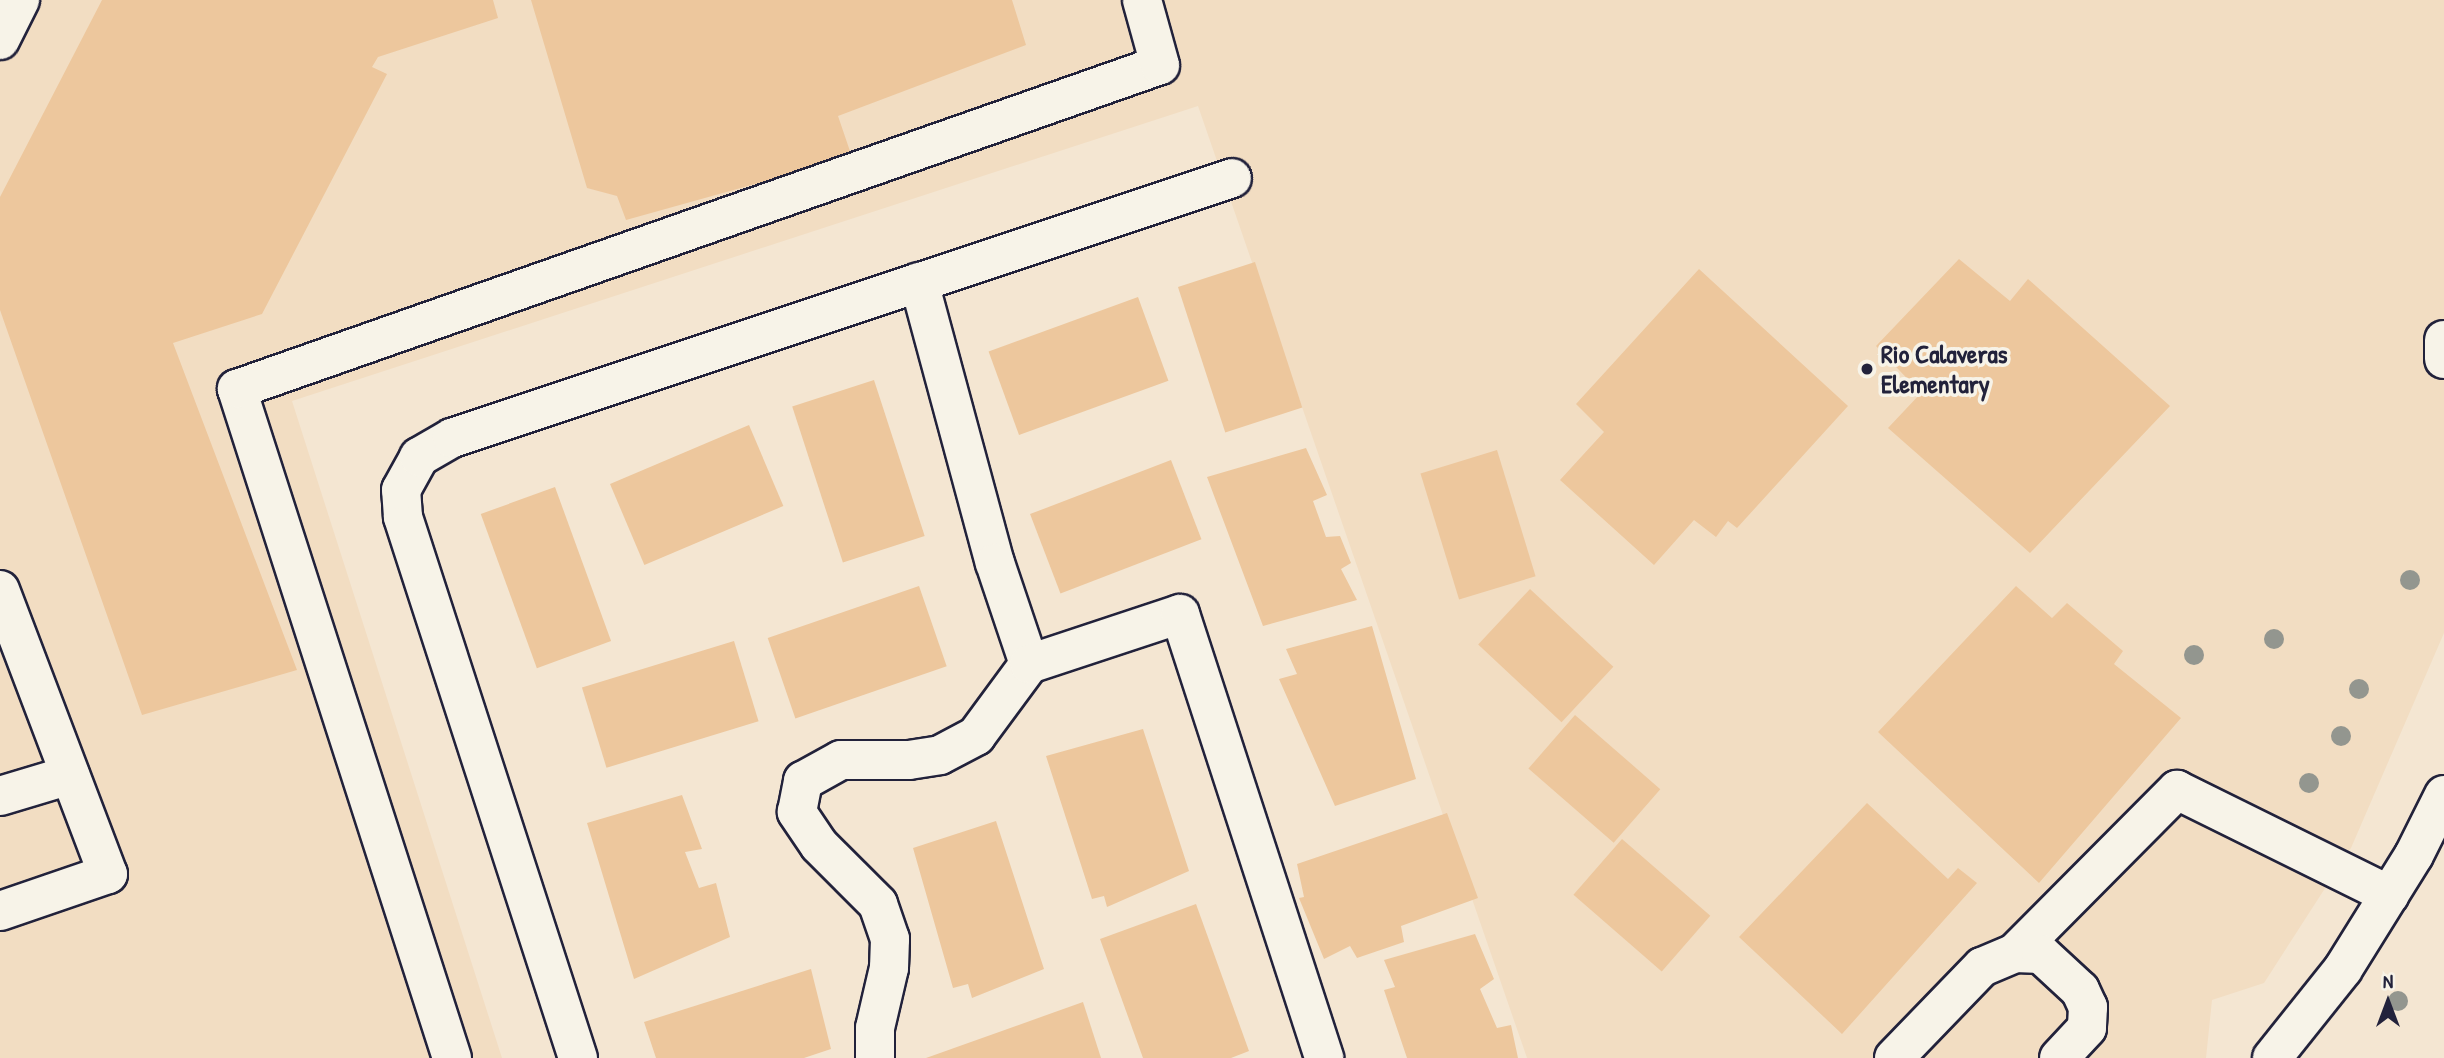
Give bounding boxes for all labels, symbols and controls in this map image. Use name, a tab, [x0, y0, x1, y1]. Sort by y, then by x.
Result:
place label: Rio Calaveras Elementary	[1881, 338, 2008, 400]
marker: Rio Calaveras Elementary	[1859, 361, 1875, 377]
north arrow	[2353, 967, 2423, 1037]
text: N	[2383, 968, 2393, 994]

